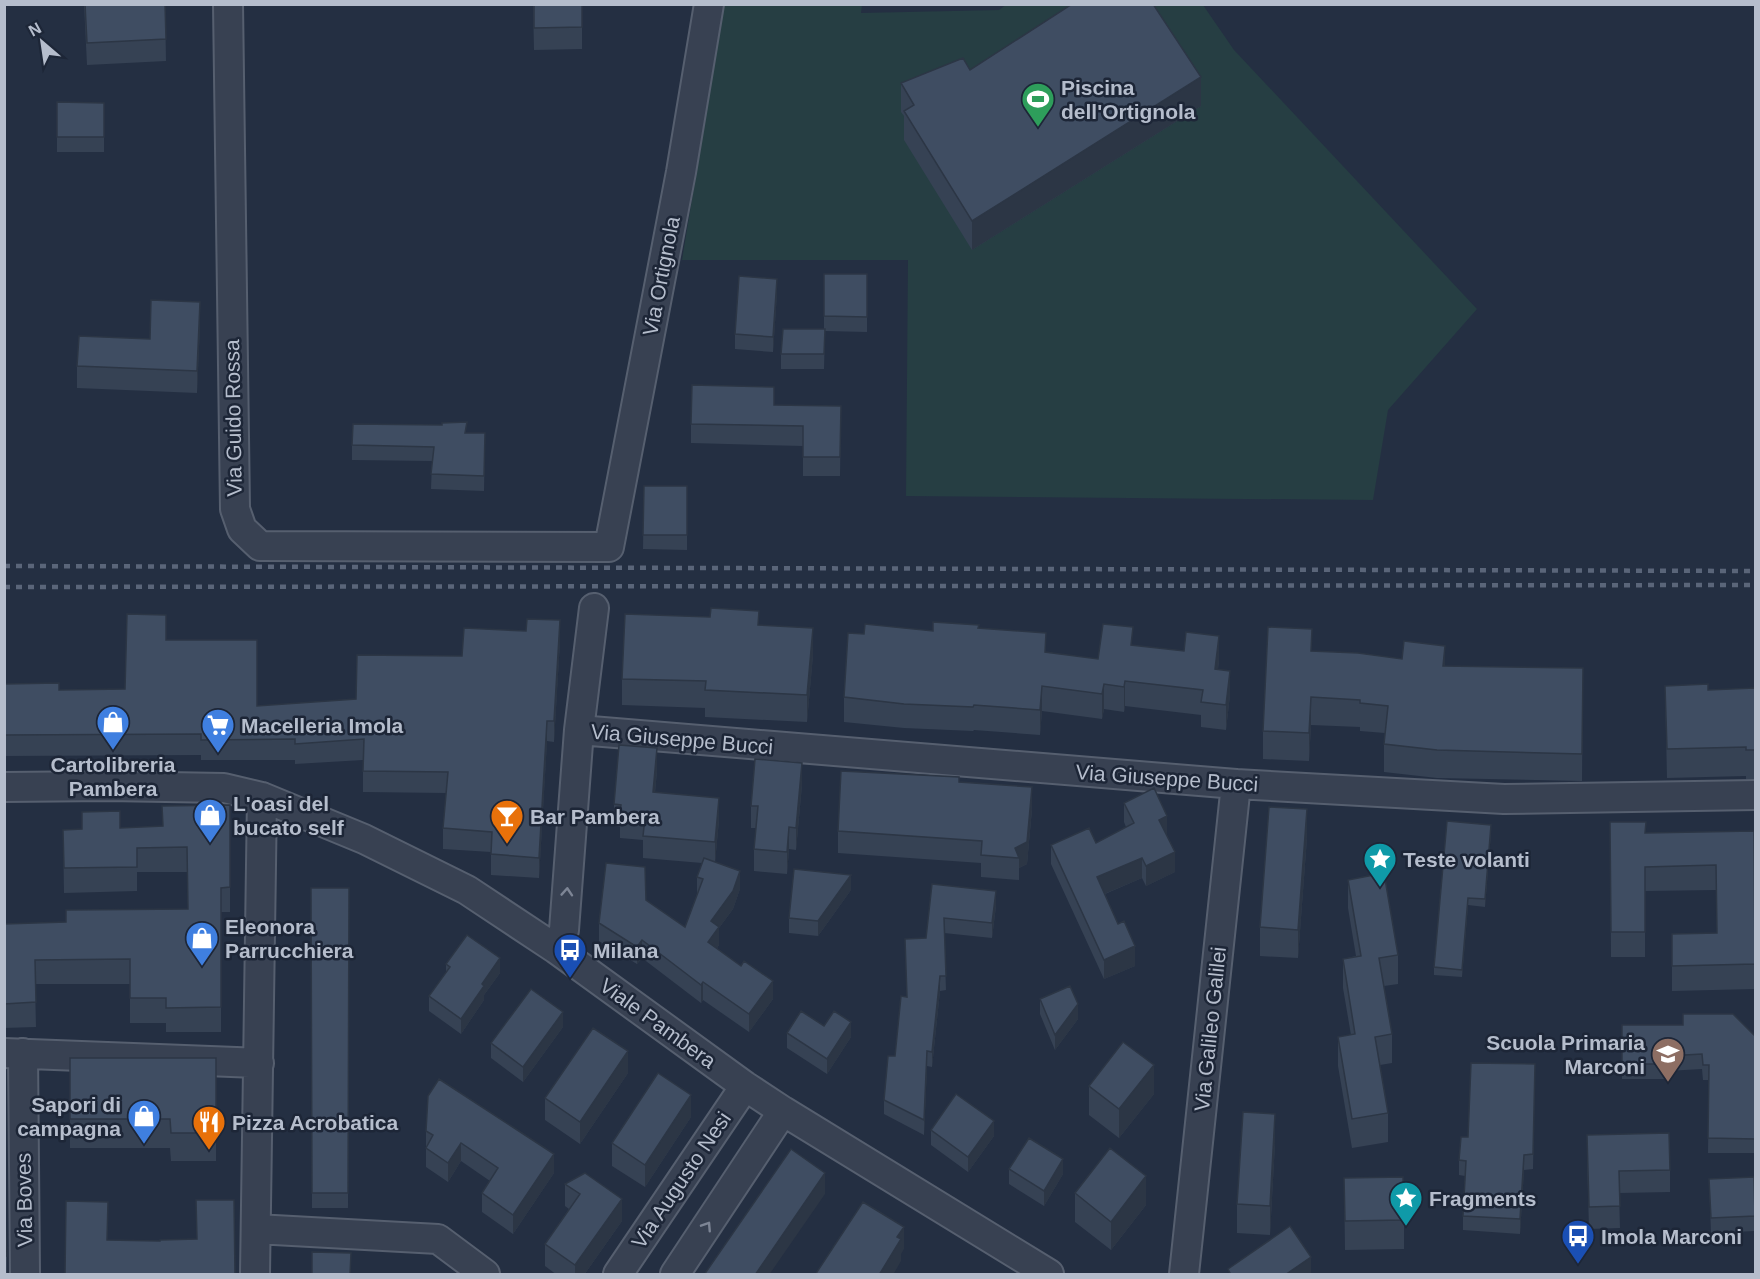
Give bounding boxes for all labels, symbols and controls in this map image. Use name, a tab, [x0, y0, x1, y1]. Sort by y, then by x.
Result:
north arrow	[12, 12, 72, 72]
text: N	[26, 19, 44, 40]
place label: Piscina dell'Ortignola	[1061, 76, 1196, 123]
sports icon: Piscina dell'Ortignola	[1020, 81, 1056, 128]
street label: Via Ortignola	[638, 214, 684, 338]
street label: Via Guido Rossa	[220, 339, 246, 497]
shop icon: Cartolibreria Pambera	[95, 704, 131, 751]
supermarket icon: Macelleria Imola	[200, 707, 236, 754]
place label: Macelleria Imola	[241, 714, 404, 737]
street label: Via Giuseppe Bucci	[590, 720, 774, 758]
place label: Cartolibreria Pambera	[51, 753, 176, 800]
street label: Via Giuseppe Bucci	[1075, 760, 1259, 796]
place label: L'oasi del bucato self	[233, 792, 345, 839]
shop icon: L'oasi del bucato self	[192, 797, 228, 844]
bar icon: Bar Pambera	[489, 798, 525, 845]
place label: Bar Pambera	[530, 805, 660, 828]
place icon: Teste volanti	[1362, 841, 1398, 888]
place label: Teste volanti	[1403, 848, 1530, 871]
one-way arrow	[560, 888, 573, 897]
place label: Eleonora Parrucchiera	[225, 915, 354, 962]
shop icon: Eleonora Parrucchiera	[184, 920, 220, 967]
bus stop icon: Milana	[552, 932, 588, 979]
place label: Milana	[593, 939, 659, 962]
street label: Via Galileo Galilei	[1190, 946, 1230, 1112]
street label: Viale Pambera	[596, 973, 721, 1073]
place label: Scuola Primaria Marconi	[1486, 1031, 1645, 1078]
school or university icon: Scuola Primaria Marconi	[1650, 1036, 1686, 1083]
place label: Sapori di campagna	[17, 1093, 121, 1140]
shop icon: Sapori di campagna	[126, 1098, 162, 1145]
restaurant icon: Pizza Acrobatica	[191, 1104, 227, 1151]
street label: Via Augusto Nesi	[627, 1107, 735, 1253]
place label: Pizza Acrobatica	[232, 1111, 398, 1134]
street label: Via Boves	[12, 1153, 36, 1247]
place icon: Fragments	[1388, 1180, 1424, 1227]
place label: Fragments	[1429, 1187, 1536, 1210]
bus stop icon: Imola Marconi	[1560, 1218, 1596, 1265]
one-way arrow	[700, 1221, 711, 1232]
place label: Imola Marconi	[1601, 1225, 1742, 1248]

